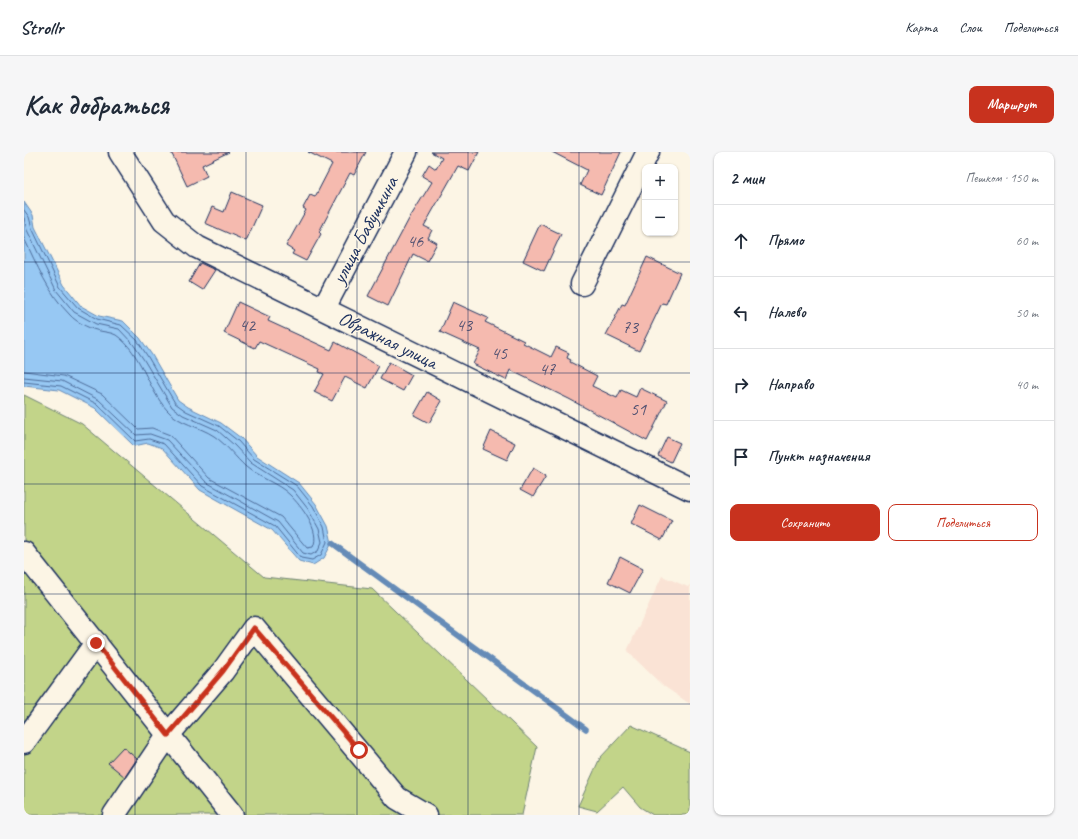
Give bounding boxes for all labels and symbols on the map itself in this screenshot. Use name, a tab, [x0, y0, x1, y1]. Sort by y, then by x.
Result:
street label: улица Бабушкина	[326, 171, 404, 289]
house number: 46	[407, 230, 424, 252]
street label: Овражная улица	[334, 305, 443, 375]
house number: 42	[239, 314, 257, 336]
house number: 43	[456, 314, 474, 336]
house number: 73	[622, 316, 640, 338]
house number: 45	[491, 342, 508, 364]
house number: 47	[539, 358, 556, 380]
house number: 51	[630, 398, 647, 420]
route end	[87, 634, 105, 652]
route start	[350, 741, 368, 759]

